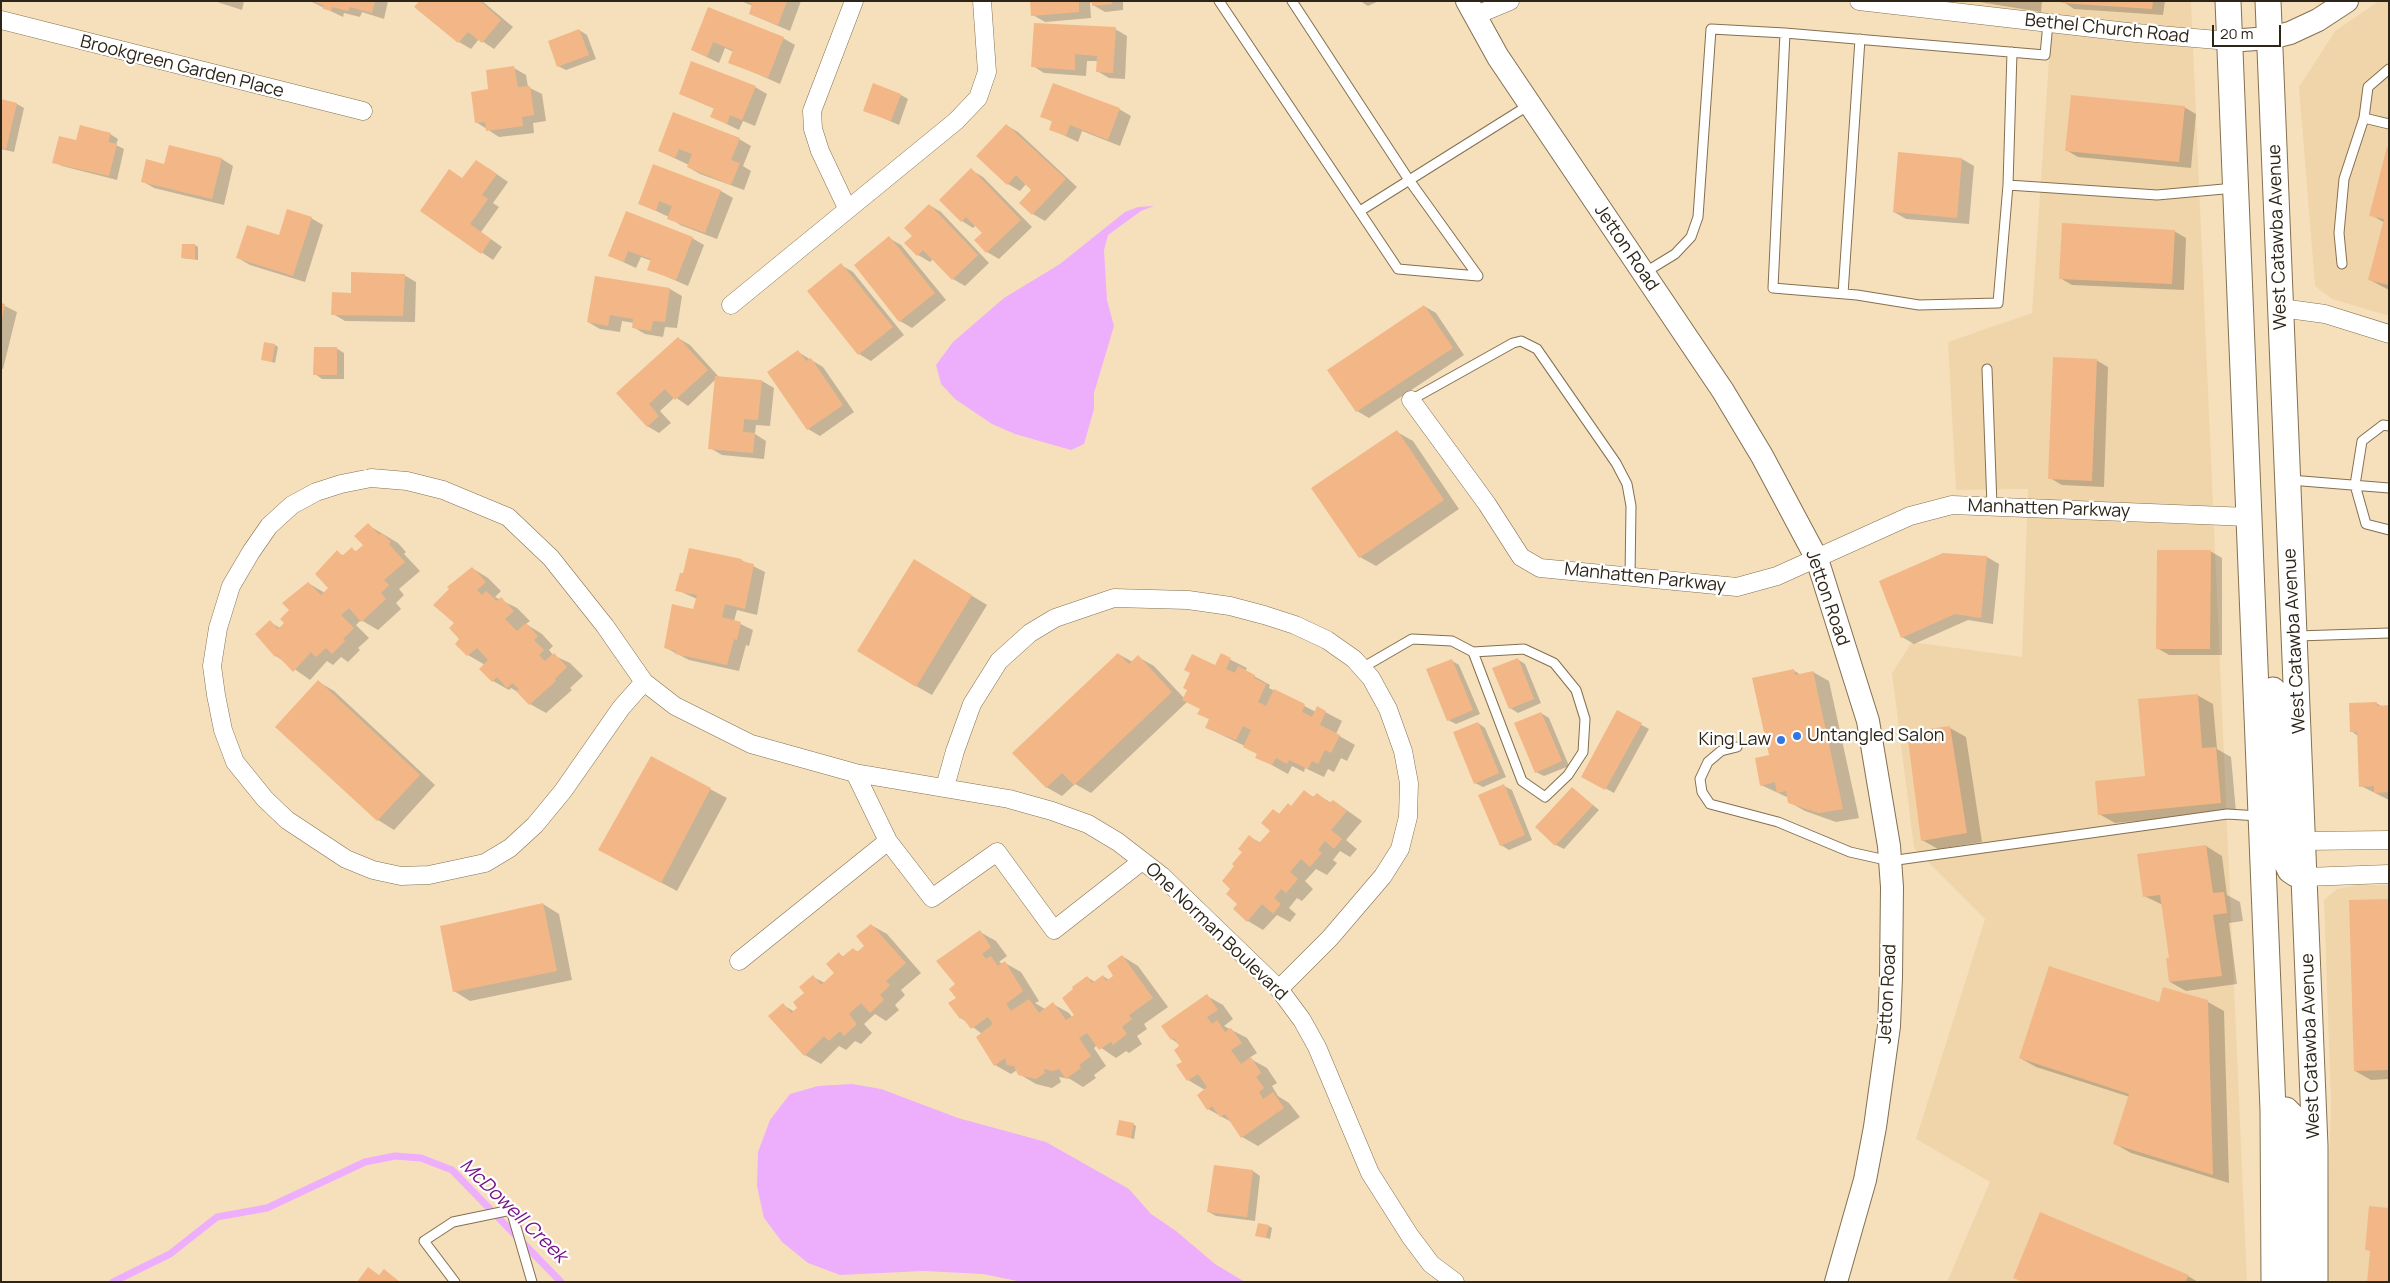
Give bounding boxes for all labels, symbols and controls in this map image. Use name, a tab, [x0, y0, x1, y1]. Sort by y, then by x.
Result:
street label: Bethel Church Road	[2024, 10, 2190, 48]
scale bar	[2215, 15, 2284, 47]
text: 20 m	[2220, 23, 2253, 44]
street label: Brookgreen Garden Place	[78, 31, 286, 103]
street label: West Catawba Avenue	[2264, 144, 2292, 330]
street label: Jetton Road	[1589, 201, 1663, 295]
street label: Manhatten Parkway	[1967, 495, 2131, 523]
street label: Jetton Road	[1801, 547, 1853, 649]
street label: West Catawba Avenue	[2279, 548, 2311, 734]
street label: Manhatten Parkway	[1563, 559, 1727, 597]
place label: Untangled Salon	[1807, 725, 1945, 747]
place label: King Law	[1699, 729, 1771, 751]
marker: Untangled Salon	[1791, 730, 1803, 742]
marker: King Law	[1775, 734, 1787, 746]
street label: One Norman Boulevard	[1140, 859, 1292, 1005]
street label: Jetton Road	[1875, 944, 1901, 1044]
street label: West Catawba Avenue	[2297, 953, 2325, 1139]
water label: McDowell Creek	[455, 1154, 571, 1268]

